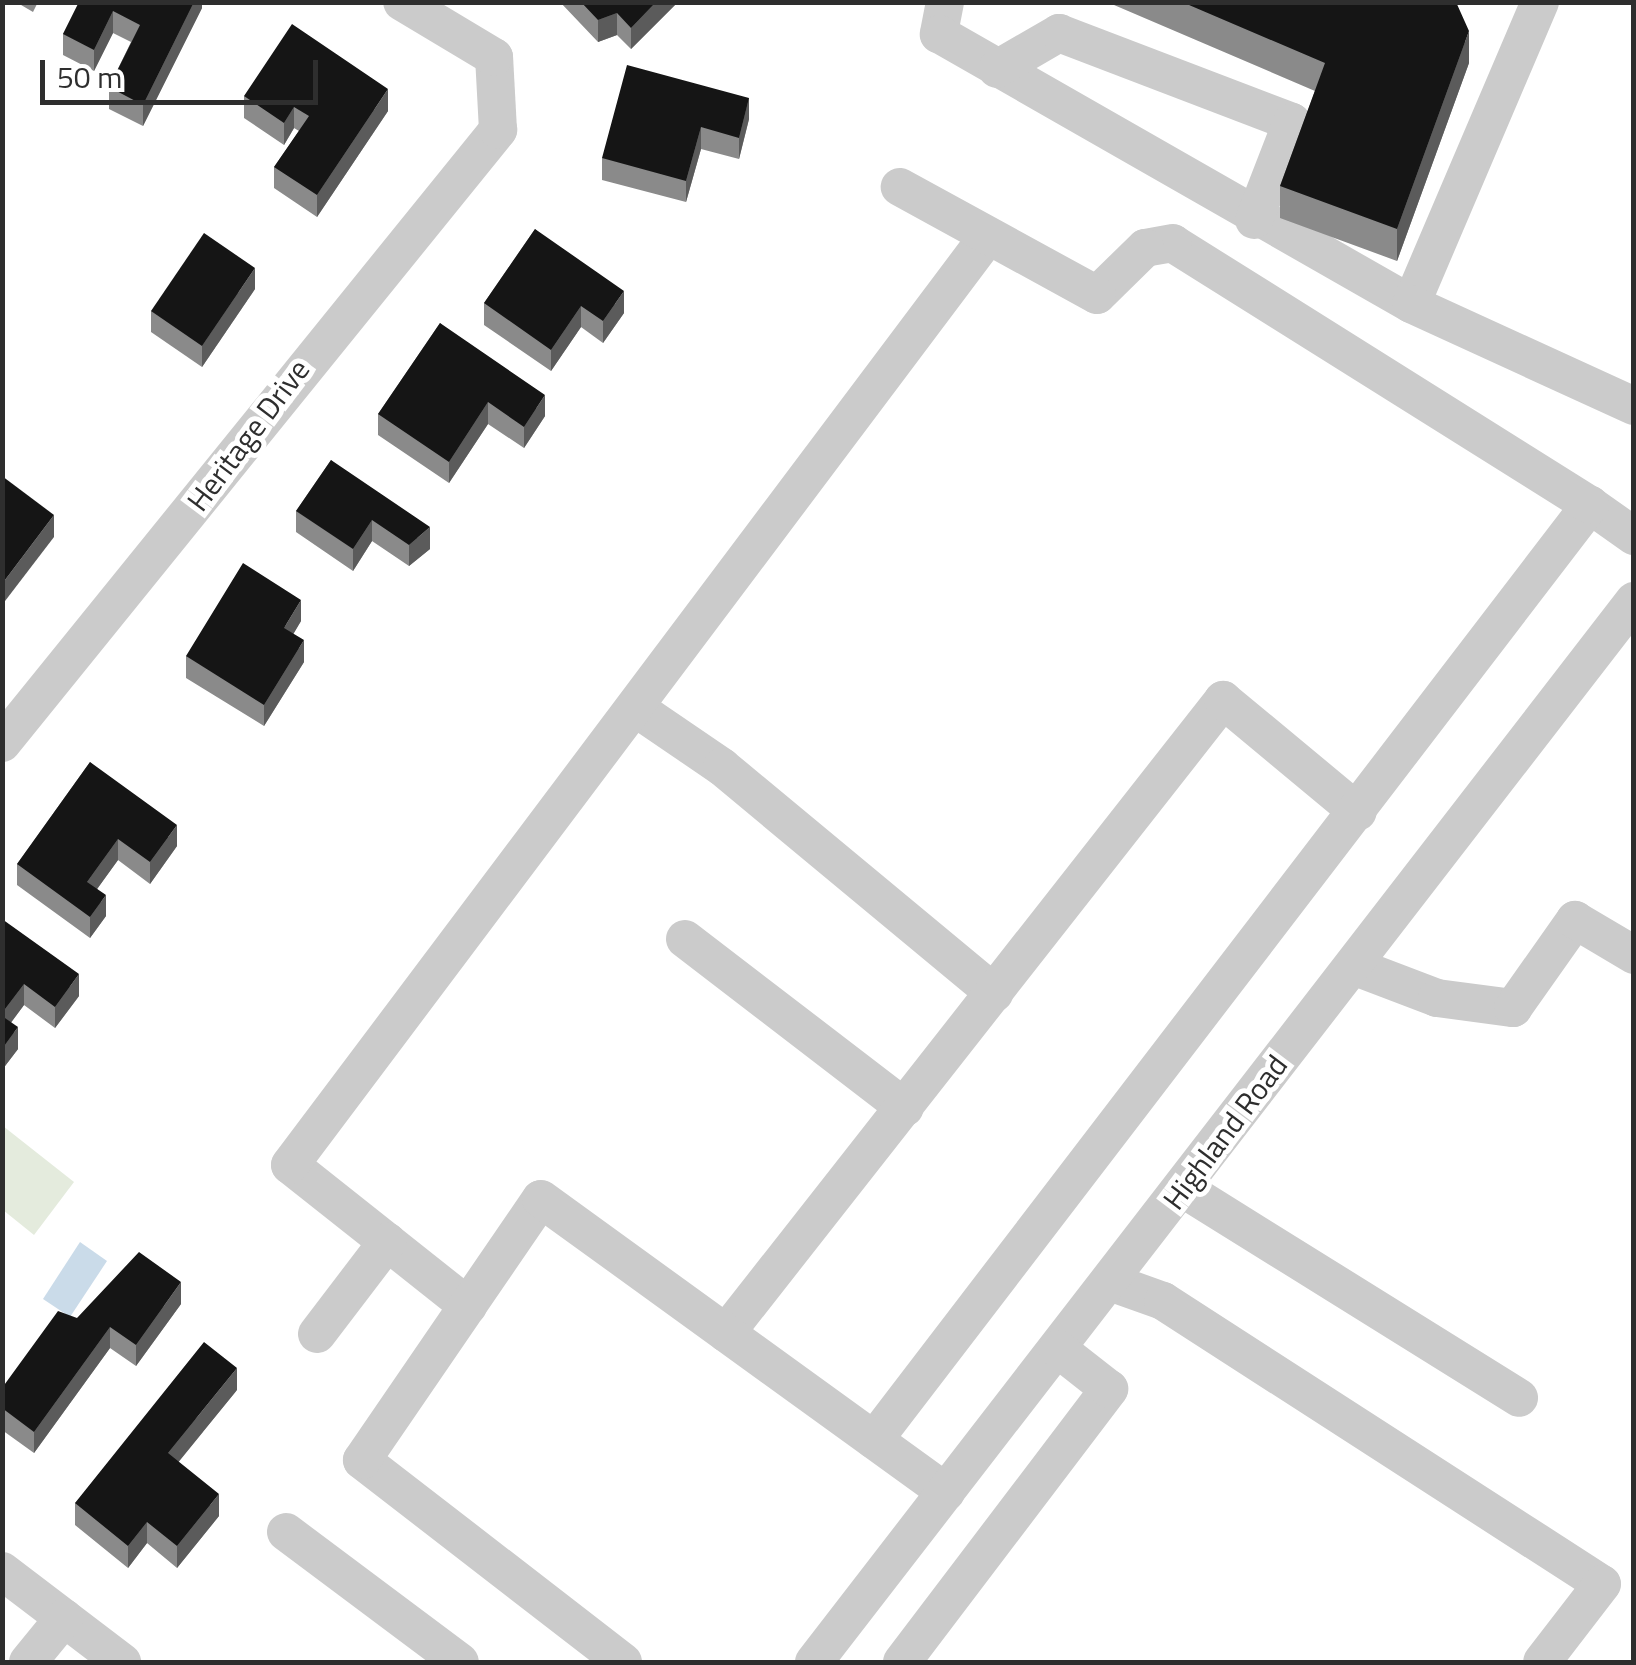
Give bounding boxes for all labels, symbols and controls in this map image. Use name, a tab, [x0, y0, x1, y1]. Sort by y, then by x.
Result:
scale bar	[45, 40, 322, 102]
text: 50 m	[57, 54, 122, 100]
street label: Heritage Drive	[179, 352, 317, 518]
street label: Highland Road	[1155, 1048, 1295, 1216]

